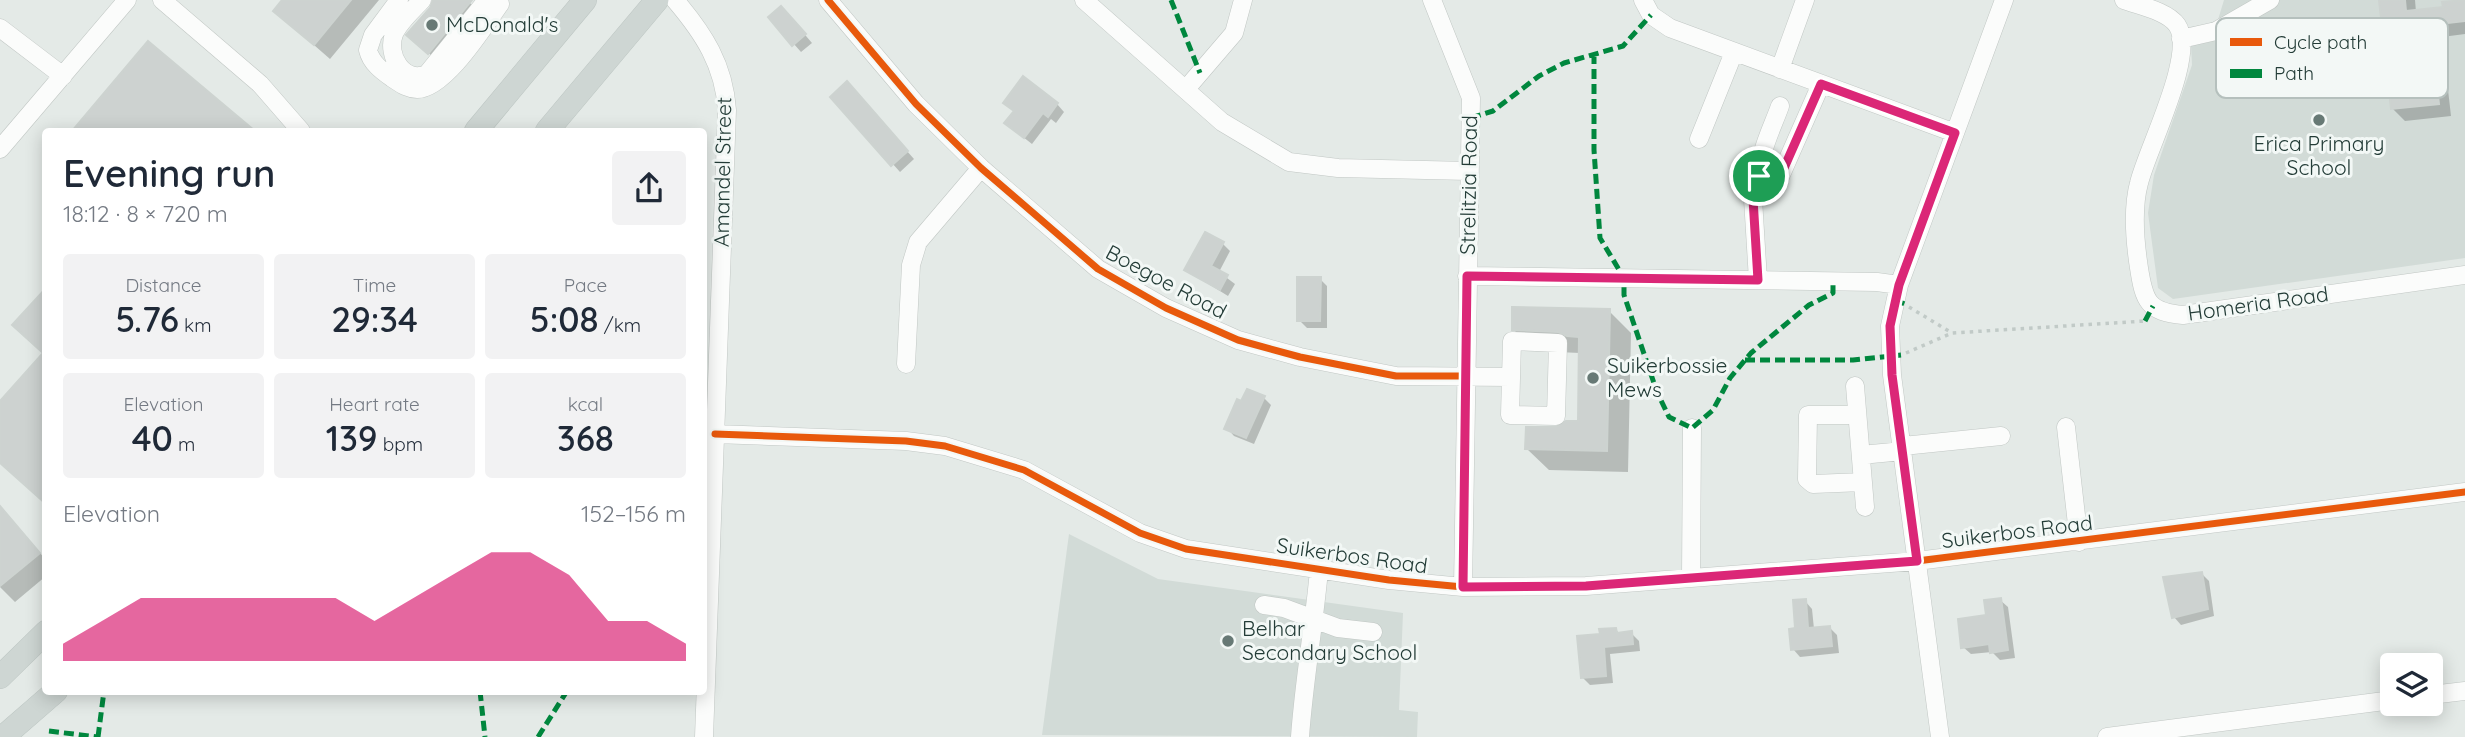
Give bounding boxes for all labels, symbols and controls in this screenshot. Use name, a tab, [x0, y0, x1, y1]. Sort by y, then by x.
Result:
place label: McDonald's	[446, 11, 558, 37]
marker: McDonald's	[424, 17, 440, 33]
legend	[2216, 18, 2448, 98]
text: Cycle path	[2274, 30, 2367, 54]
text: Path	[2274, 61, 2314, 85]
street label: Amandel Street	[708, 97, 736, 247]
marker: Erica Primary School	[2311, 112, 2327, 128]
street label: Strelitzia Road	[1454, 115, 1482, 255]
place label: Erica Primary School	[2254, 130, 2384, 180]
pin	[1729, 146, 1789, 206]
text: Evening run	[63, 149, 276, 197]
button: share	[612, 151, 686, 225]
icon: arrive	[1740, 157, 1778, 195]
text: 18:12 · 8 × 720 m	[63, 199, 228, 228]
street label: Boegoe Road	[1102, 238, 1231, 324]
text: Distance	[125, 273, 202, 297]
text: Time	[353, 273, 396, 297]
text: Pace	[564, 273, 607, 297]
street label: Homeria Road	[2186, 280, 2330, 326]
text: 5.76	[115, 297, 179, 341]
text: 29:34	[331, 297, 418, 341]
text: 5:08	[530, 297, 599, 341]
text: km	[179, 313, 212, 337]
text: /km	[599, 313, 641, 337]
place label: Suikerbossie Mews	[1607, 352, 1727, 402]
marker: Suikerbossie Mews	[1585, 370, 1601, 386]
text: Elevation	[123, 392, 204, 416]
text: Heart rate	[329, 392, 420, 416]
text: kcal	[568, 392, 603, 416]
text: 40	[132, 416, 173, 460]
text: 139	[326, 416, 378, 460]
text: 368	[557, 416, 614, 460]
text: m	[173, 432, 195, 456]
text: bpm	[378, 432, 423, 456]
text: Elevation	[63, 499, 160, 528]
text: 152–156 m	[581, 499, 686, 528]
street label: Suikerbos Road	[1940, 509, 2094, 553]
street label: Suikerbos Road	[1275, 532, 1429, 578]
place label: Belhar Secondary School	[1242, 615, 1417, 665]
marker: Belhar Secondary School	[1220, 633, 1236, 649]
map controls	[2380, 653, 2443, 716]
button: layers	[2380, 653, 2443, 716]

